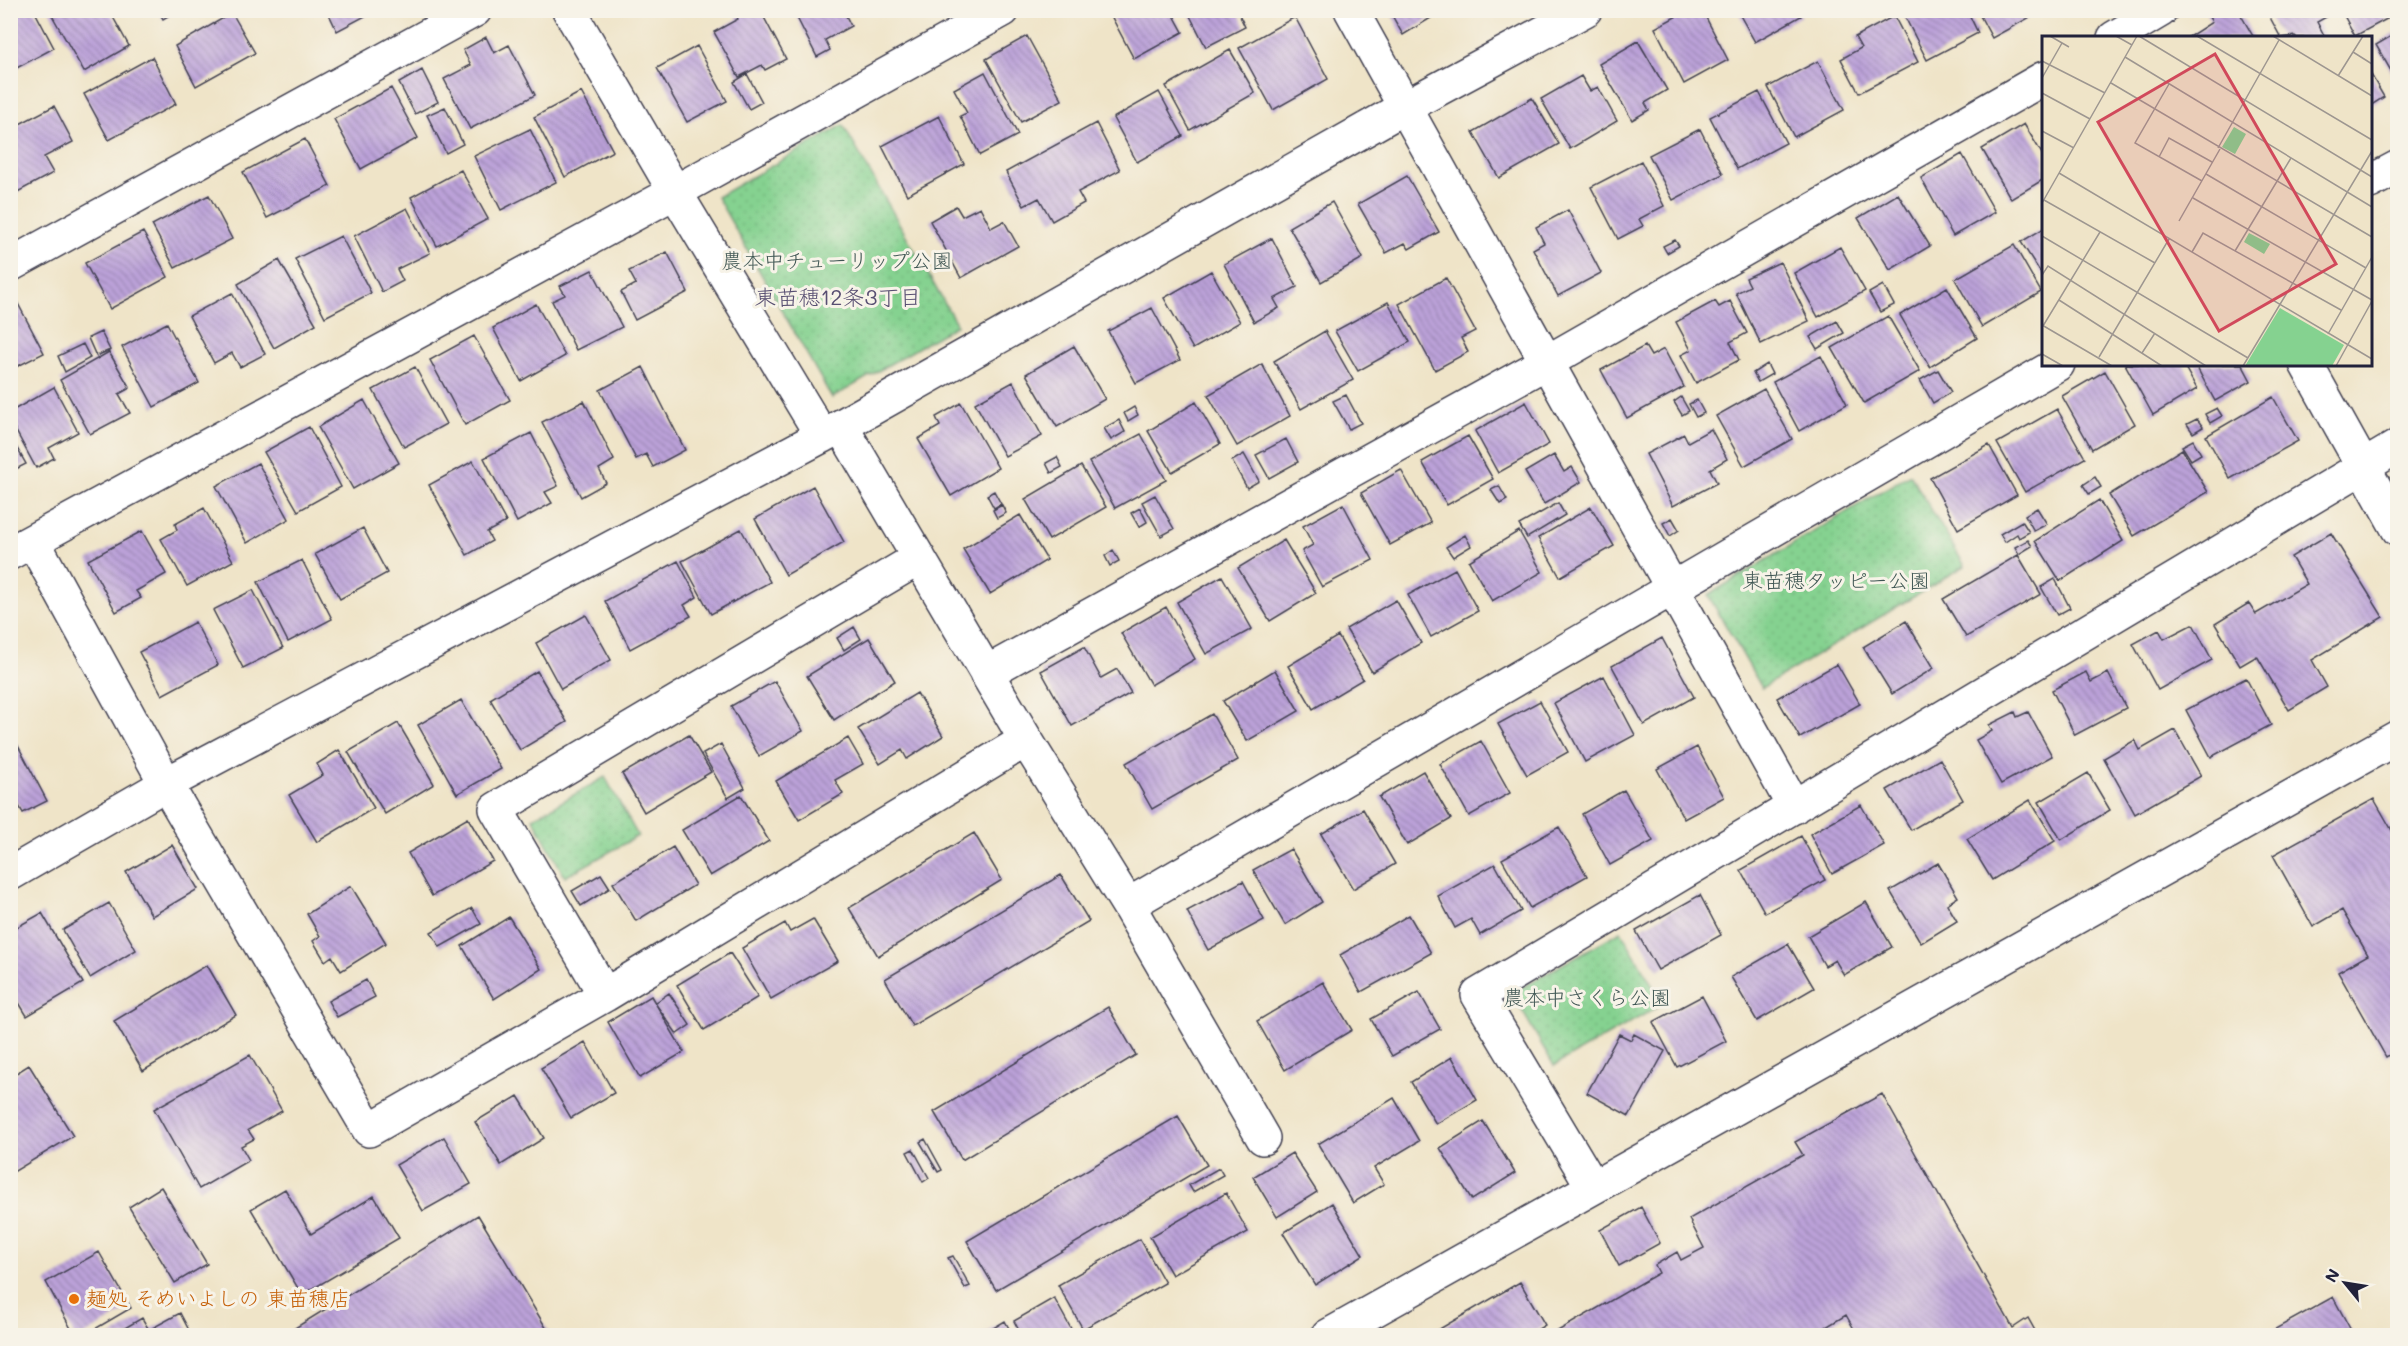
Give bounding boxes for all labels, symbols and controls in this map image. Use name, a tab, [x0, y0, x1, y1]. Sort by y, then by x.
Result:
inset map	[2042, 36, 2372, 366]
park label: 農本中チューリップ公園	[722, 246, 953, 273]
district label: 東苗穂12条3丁目	[755, 282, 921, 311]
park label: 東苗穂タッピー公園	[1742, 566, 1930, 593]
park label: 農本中さくら公園	[1503, 983, 1671, 1010]
north arrow	[2315, 1253, 2375, 1313]
text: N	[2319, 1265, 2344, 1286]
place label: 麺処 そめいよしの 東苗穂店	[86, 1284, 350, 1311]
marker: 麺処 そめいよしの 東苗穂店	[67, 1292, 81, 1306]

